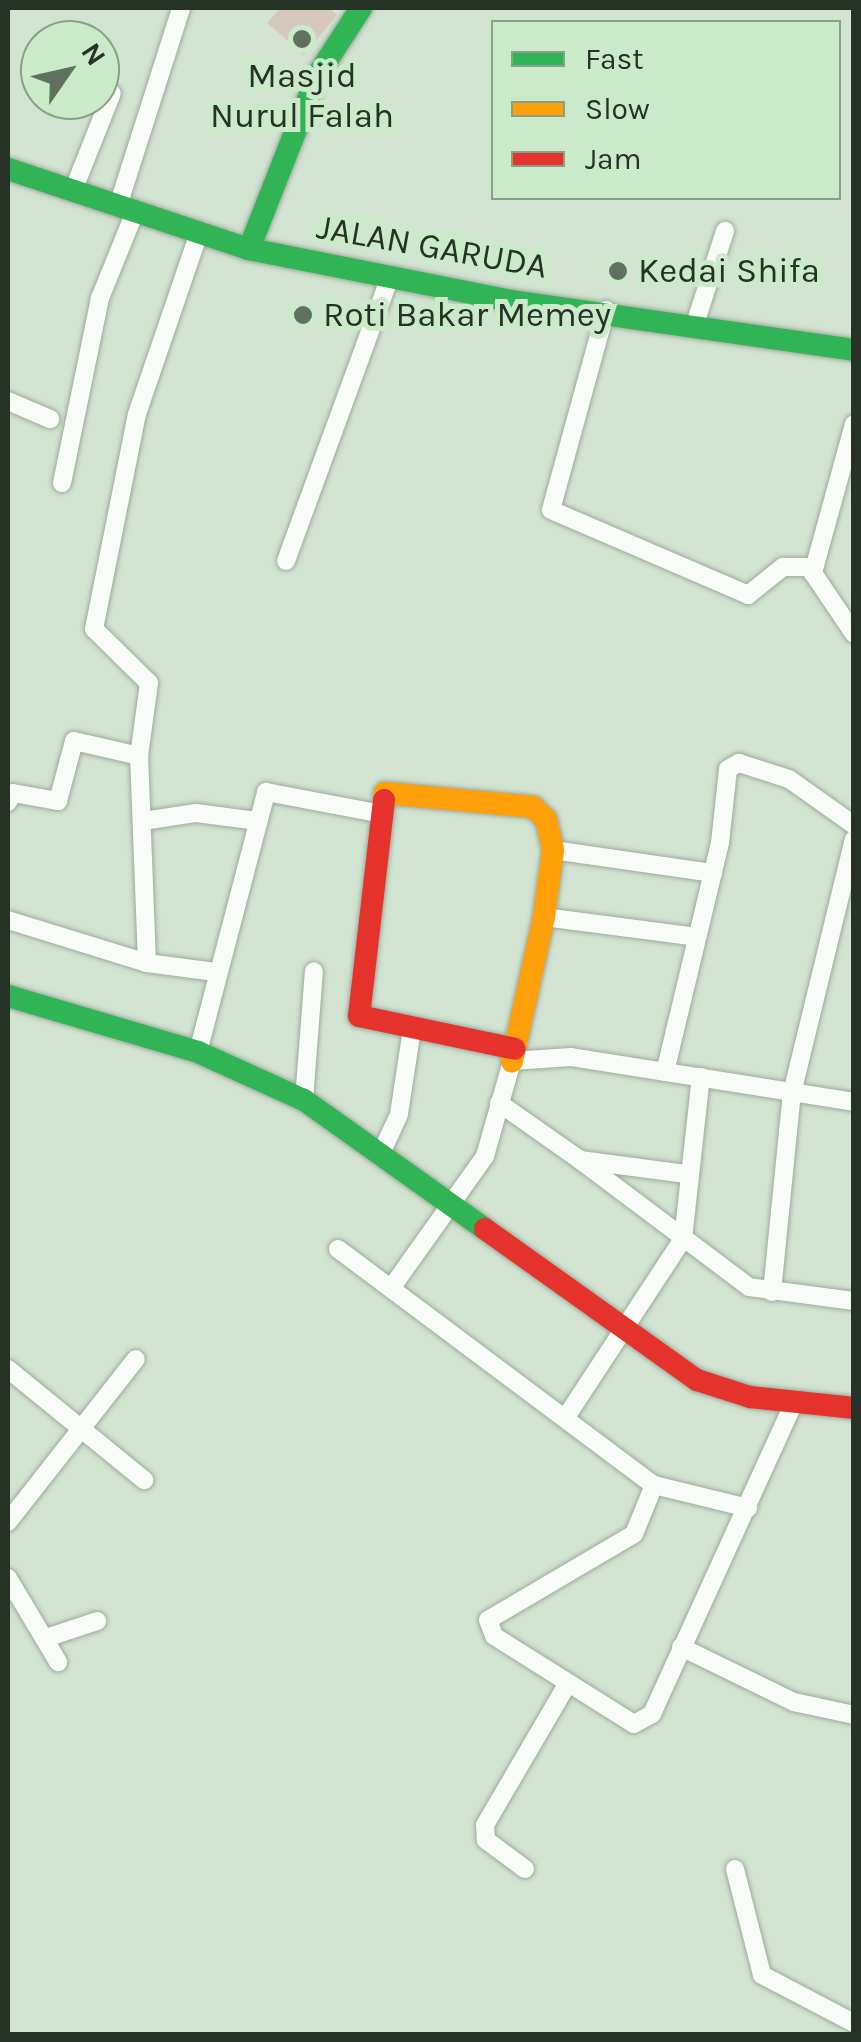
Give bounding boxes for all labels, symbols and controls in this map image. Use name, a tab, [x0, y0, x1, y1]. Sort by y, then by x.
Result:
north arrow	[20, 20, 120, 120]
legend	[491, 20, 841, 200]
marker: Masjid Nurul Falah	[291, 28, 313, 50]
text: N	[74, 37, 113, 72]
text: Fast	[585, 41, 644, 77]
place label: Masjid Nurul Falah	[210, 55, 394, 137]
text: Slow	[585, 91, 650, 127]
text: Jam	[585, 141, 642, 177]
street label: JALAN GARUDA	[314, 206, 550, 288]
place label: Kedai Shifa	[638, 250, 820, 292]
marker: Kedai Shifa	[607, 260, 629, 282]
place label: Roti Bakar Memey	[323, 294, 611, 336]
marker: Roti Bakar Memey	[292, 304, 314, 326]

